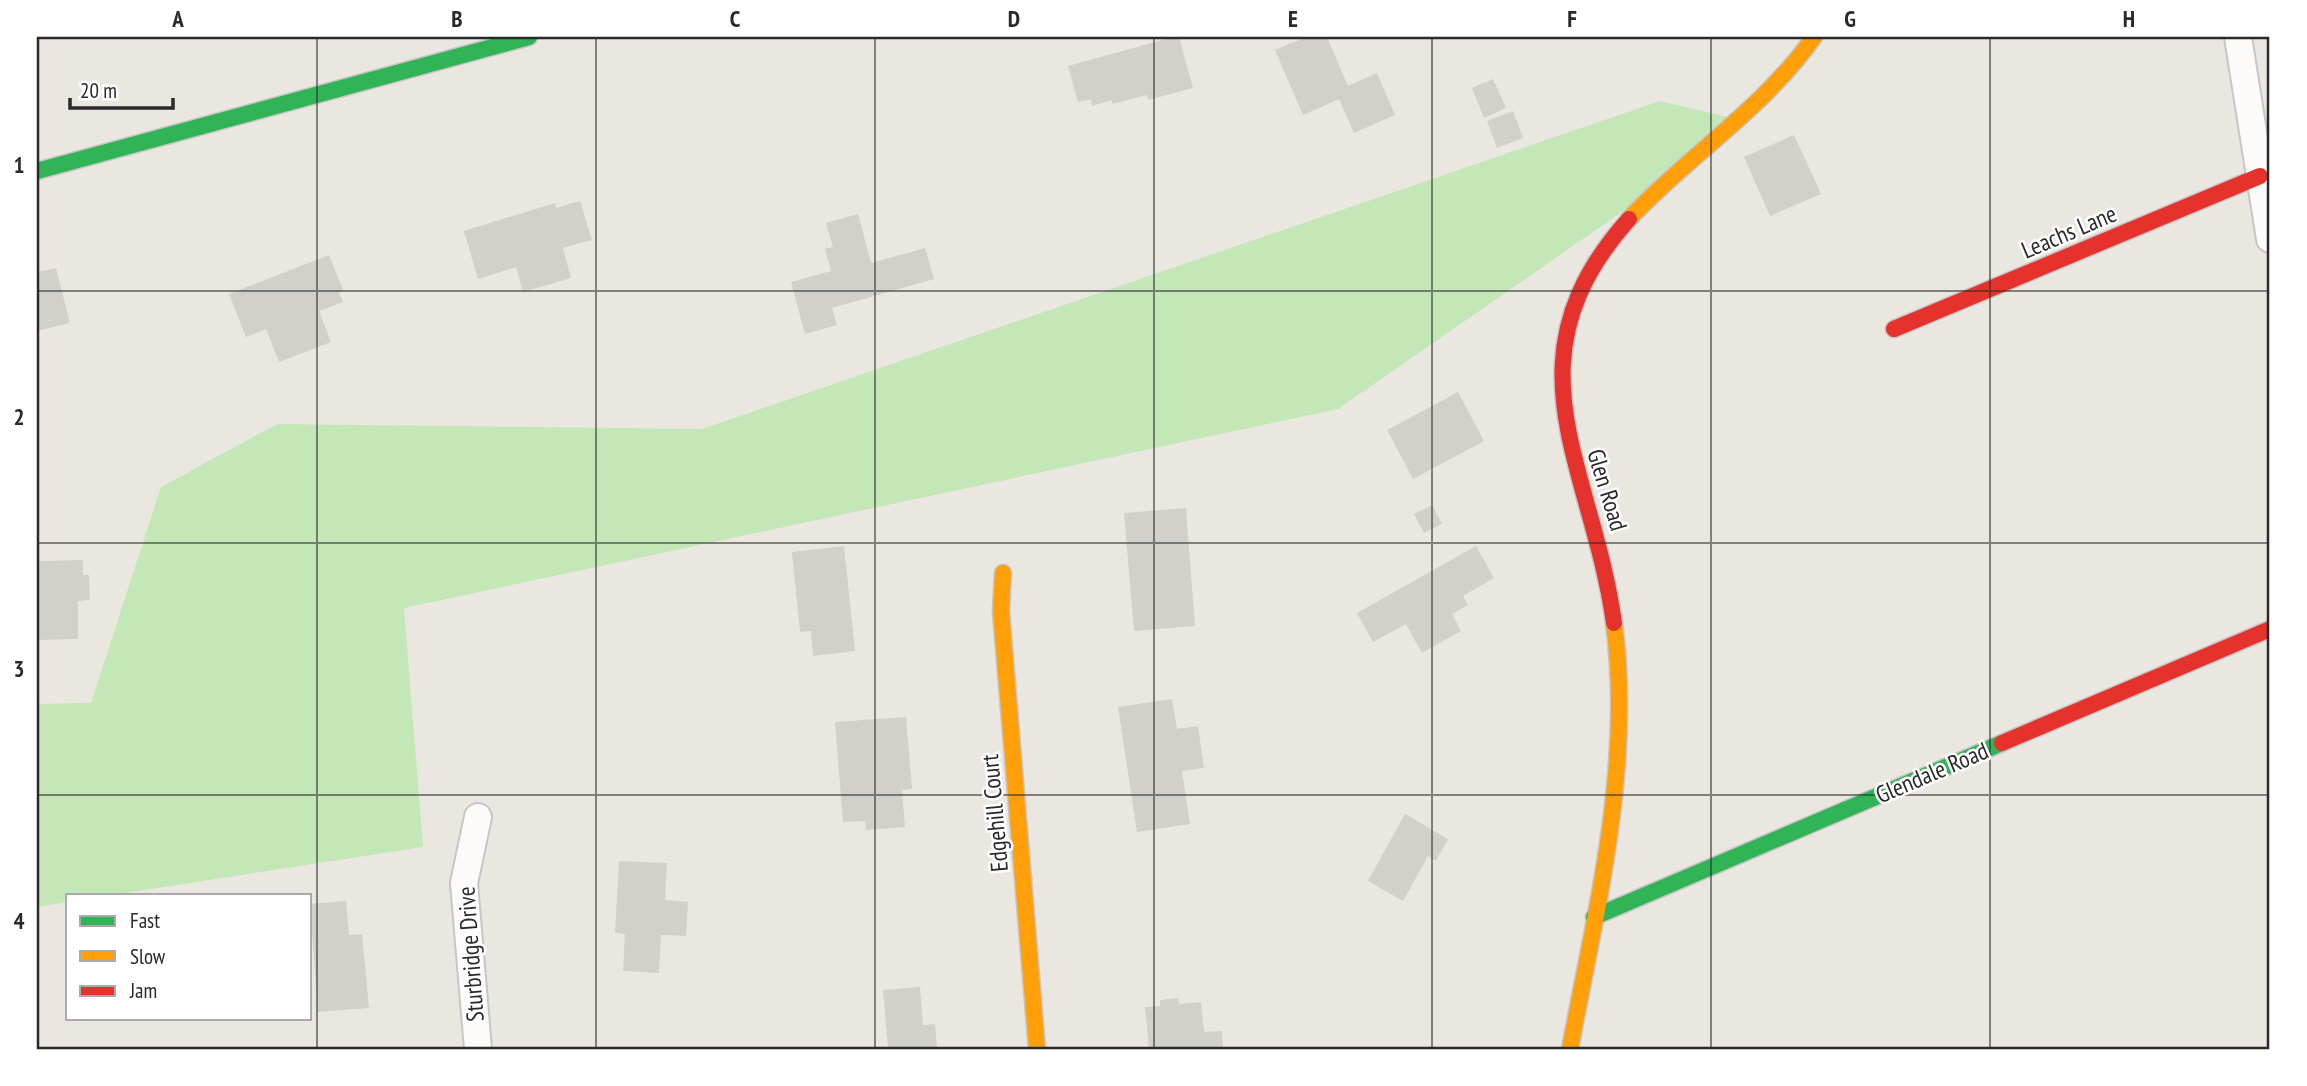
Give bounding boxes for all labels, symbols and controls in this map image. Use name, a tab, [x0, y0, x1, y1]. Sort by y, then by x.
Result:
text: A	[171, 4, 184, 33]
text: B	[451, 4, 463, 33]
text: C	[730, 4, 741, 33]
text: D	[1008, 4, 1020, 33]
text: E	[1288, 4, 1298, 33]
text: F	[1567, 4, 1577, 33]
text: G	[1844, 4, 1856, 33]
text: H	[2123, 4, 2135, 33]
scale bar	[70, 66, 173, 110]
text: 20 m	[80, 77, 117, 104]
text: 1	[14, 150, 25, 179]
street label: Leachs Lane	[2017, 198, 2121, 265]
text: 2	[14, 402, 25, 431]
street label: Glen Road	[1580, 445, 1635, 534]
text: 3	[14, 654, 25, 683]
street label: Glendale Road	[1871, 735, 1993, 810]
street label: Edgehill Court	[974, 753, 1015, 873]
street label: Sturbridge Drive	[450, 885, 491, 1023]
legend	[66, 894, 312, 1020]
text: 4	[14, 906, 25, 935]
text: Fast	[130, 907, 160, 934]
text: Slow	[130, 943, 166, 970]
text: Jam	[129, 977, 157, 1004]

